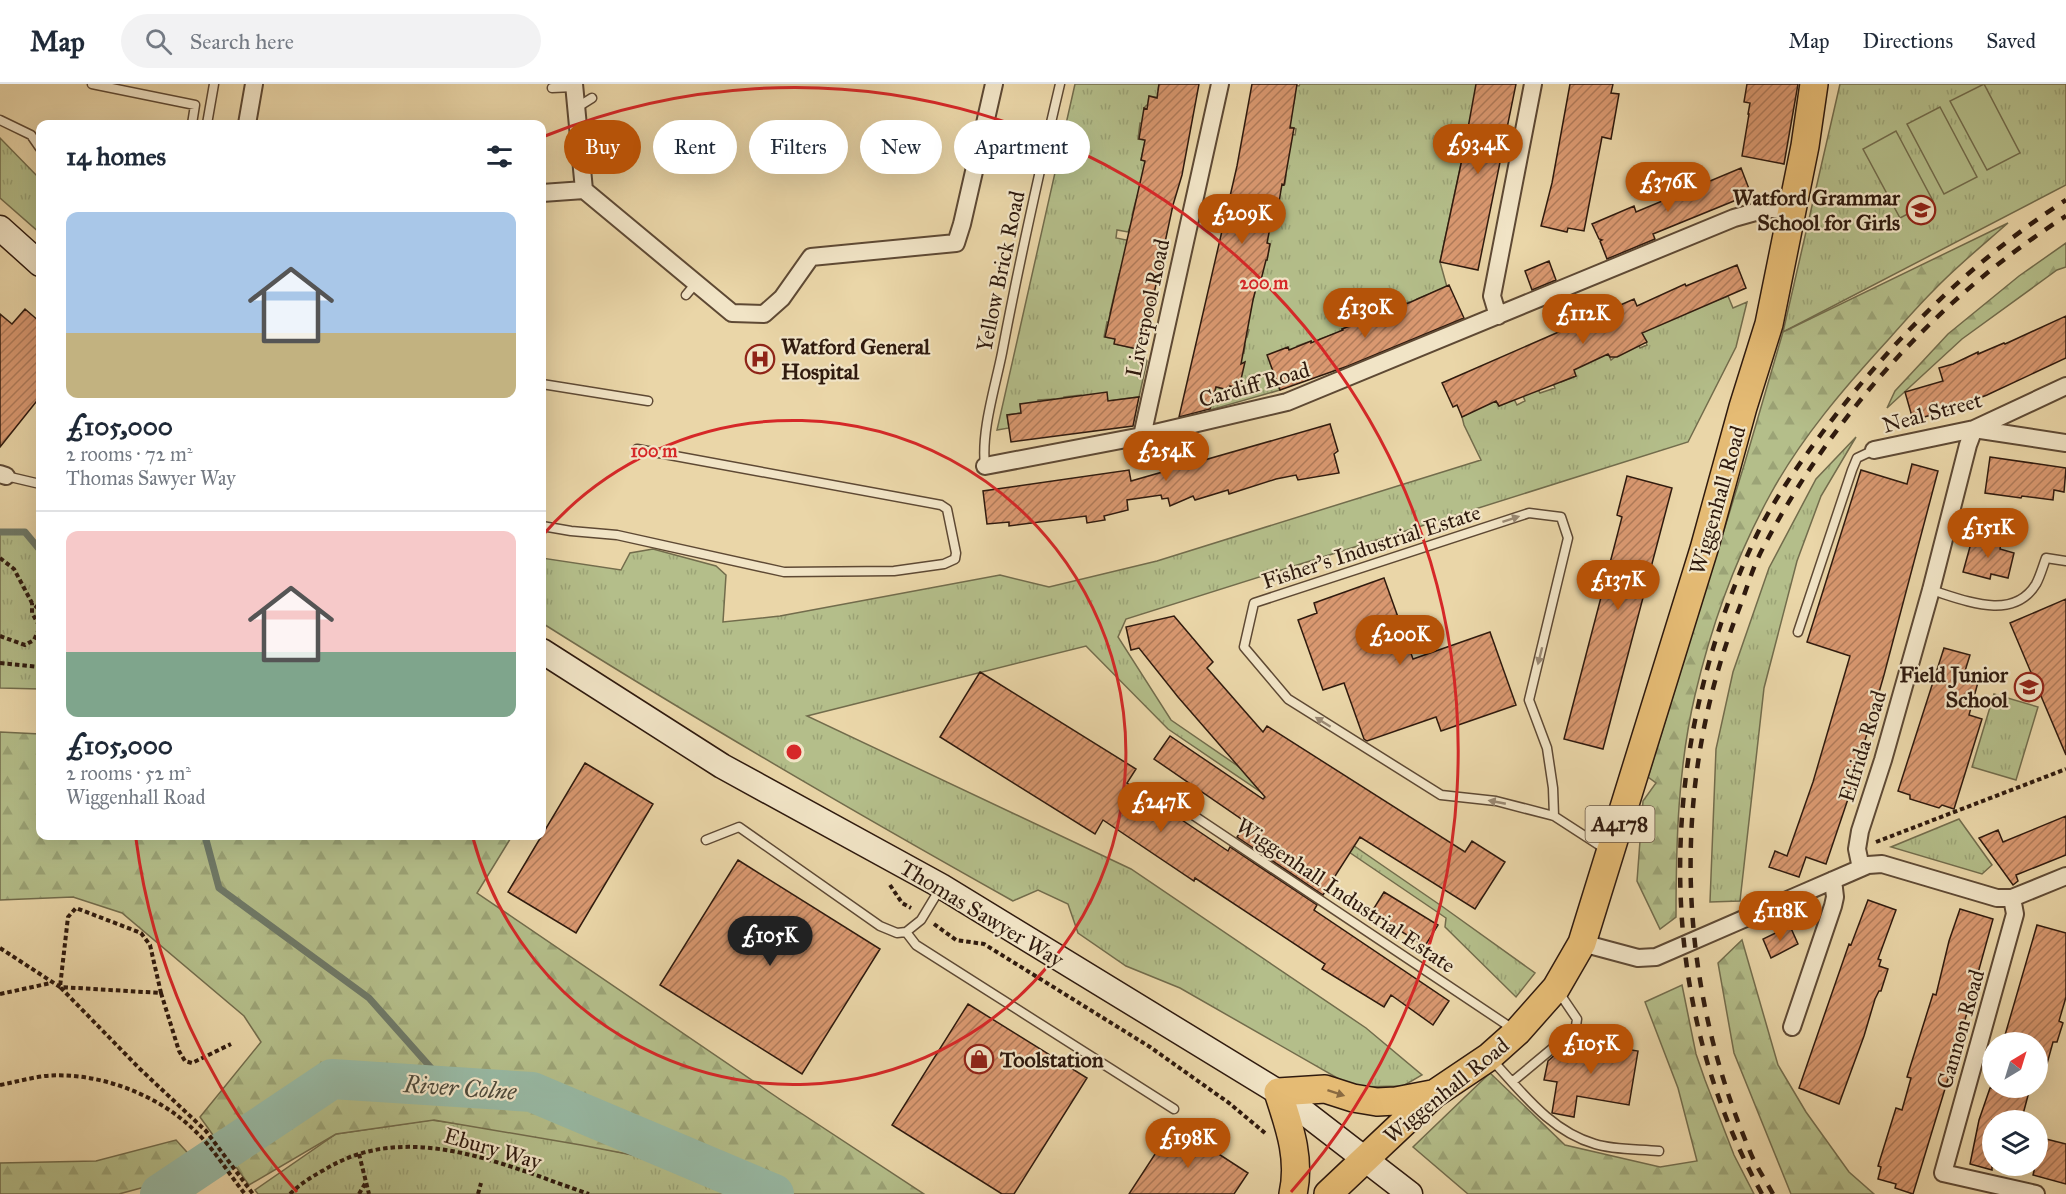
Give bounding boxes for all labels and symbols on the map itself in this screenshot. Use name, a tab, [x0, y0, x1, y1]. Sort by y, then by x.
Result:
pin: £93.4K	[1429, 124, 1527, 175]
pin: £376K	[1626, 162, 1710, 213]
place label: Watford Grammar School for Girls	[1733, 184, 1901, 236]
street label: Yellow Brick Road	[970, 188, 1031, 354]
pin: £209K	[1200, 194, 1284, 245]
school or university icon: Watford Grammar School for Girls	[1905, 194, 1937, 226]
street label: Liverpool Road	[1120, 236, 1175, 380]
text: 200 m	[1240, 272, 1289, 294]
pin: £130K	[1323, 288, 1407, 339]
pin: £112K	[1541, 294, 1625, 345]
place label: Watford General Hospital	[781, 333, 931, 385]
hospital icon: Watford General Hospital	[744, 343, 776, 375]
street label: Cardiff Road	[1195, 356, 1313, 413]
street label: Neal Street	[1879, 386, 1985, 439]
street label: Wiggenhall Road	[1683, 423, 1752, 578]
pin: £254K	[1124, 431, 1208, 482]
text: 100 m	[631, 440, 678, 462]
street label: Fisher's Industrial Estate	[1258, 498, 1484, 595]
pin: £151K	[1946, 508, 2030, 559]
one-way arrow	[1503, 514, 1521, 523]
pin: £137K	[1576, 560, 1660, 611]
pin: £200K	[1358, 615, 1442, 666]
one-way arrow	[1534, 647, 1544, 666]
place label: Field Junior School	[1899, 661, 2009, 713]
school or university icon: Field Junior School	[2013, 671, 2045, 703]
street label: Elfrida Road	[1833, 687, 1892, 805]
one-way arrow	[1315, 716, 1331, 727]
centre of rings	[784, 742, 804, 762]
pin: £247K	[1119, 782, 1203, 833]
one-way arrow	[1487, 797, 1506, 806]
road number: A4178	[1586, 806, 1654, 842]
street label: Wiggenhall Industrial Estate	[1231, 812, 1460, 979]
street label: Thomas Sawyer Way	[895, 854, 1069, 973]
pin: £118K	[1738, 891, 1822, 942]
pin: £105K	[728, 916, 812, 967]
street label: Cannon Road	[1931, 966, 1990, 1092]
pin: £105K	[1549, 1024, 1633, 1075]
street label: Wiggenhall Road	[1378, 1032, 1514, 1149]
north arrow	[1982, 1032, 2048, 1098]
shop icon: Toolstation	[963, 1043, 995, 1075]
place label: Toolstation	[999, 1046, 1104, 1073]
water label: River Colne	[402, 1069, 518, 1107]
one-way arrow	[1327, 1089, 1345, 1098]
pin: £198K	[1146, 1118, 1230, 1169]
street label: Ebury Way	[441, 1122, 546, 1176]

